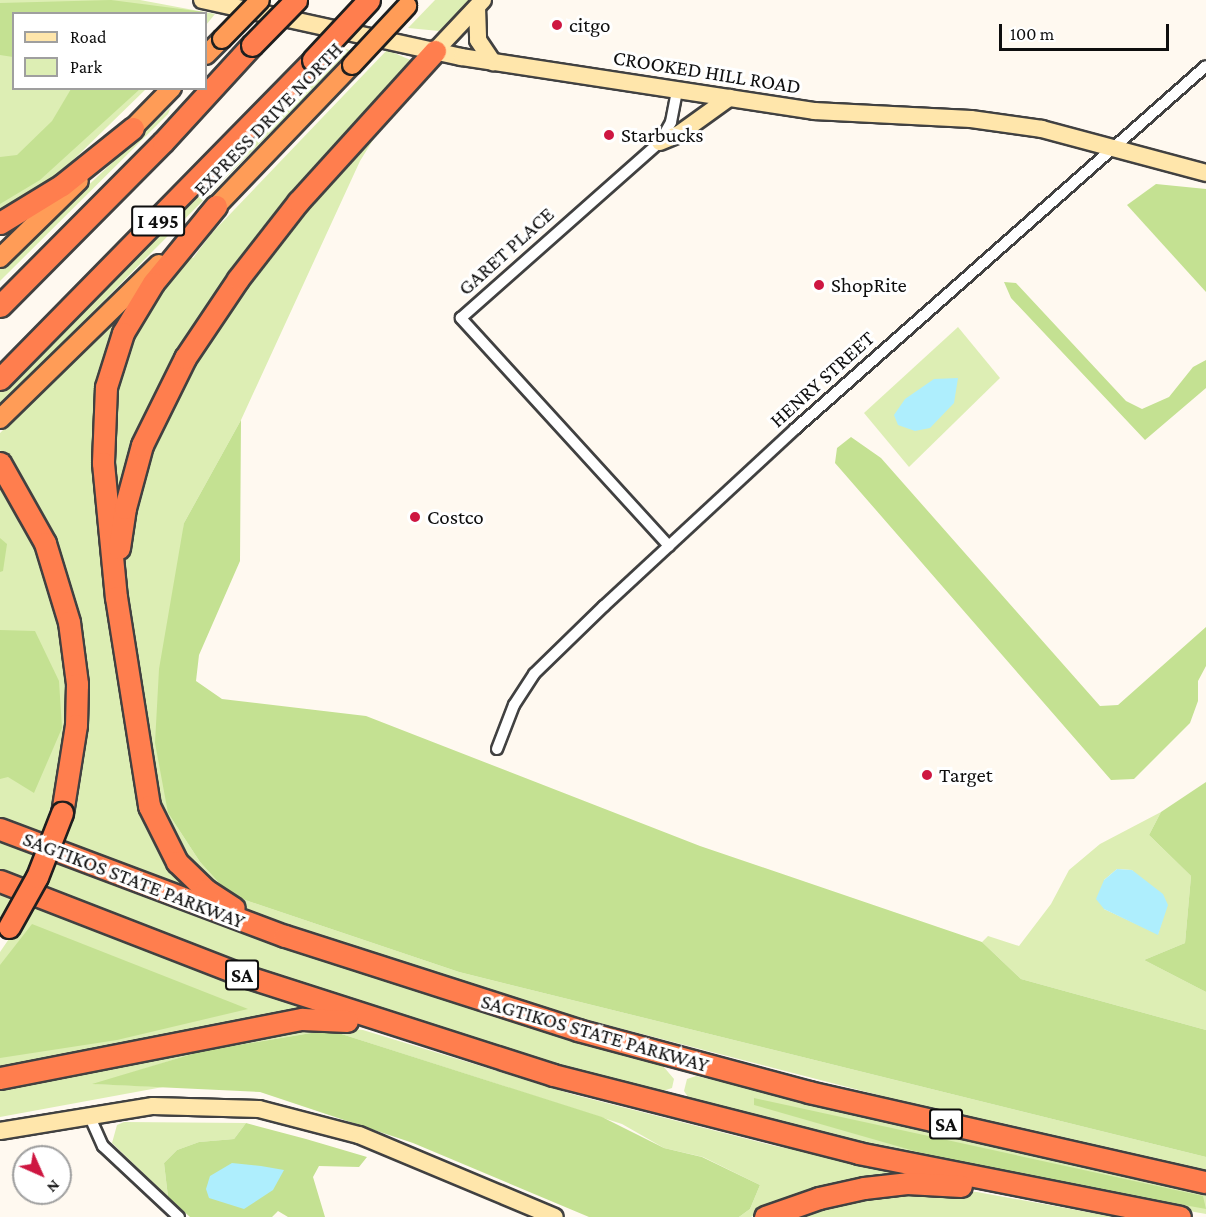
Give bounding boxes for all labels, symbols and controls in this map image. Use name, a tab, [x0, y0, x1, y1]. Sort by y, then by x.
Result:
legend	[12, 12, 207, 90]
place label: citgo	[569, 12, 610, 38]
scale bar	[1002, 12, 1172, 50]
marker: citgo	[550, 18, 564, 32]
text: 100 m	[1010, 24, 1054, 44]
text: Road	[70, 27, 107, 47]
street label: EXPRESS DRIVE NORTH	[188, 37, 348, 201]
street label: CROOKED HILL ROAD	[611, 45, 803, 99]
text: Park	[70, 57, 102, 77]
place label: Starbucks	[621, 122, 703, 148]
marker: Starbucks	[602, 128, 616, 142]
street label: GARET PLACE	[453, 201, 559, 301]
road number: I 495	[131, 204, 185, 238]
place label: ShopRite	[831, 272, 907, 298]
marker: ShopRite	[812, 278, 826, 292]
street label: HENRY STREET	[764, 325, 880, 433]
place label: Costco	[427, 504, 484, 530]
marker: Costco	[408, 510, 422, 524]
place label: Target	[939, 762, 993, 788]
marker: Target	[920, 768, 934, 782]
street label: SAGTIKOS STATE PARKWAY	[19, 826, 249, 934]
road number: SA	[224, 958, 260, 992]
street label: SAGTIKOS STATE PARKWAY	[478, 988, 712, 1078]
road number: SA	[928, 1107, 964, 1141]
north arrow	[12, 1145, 72, 1205]
text: N	[44, 1177, 64, 1197]

